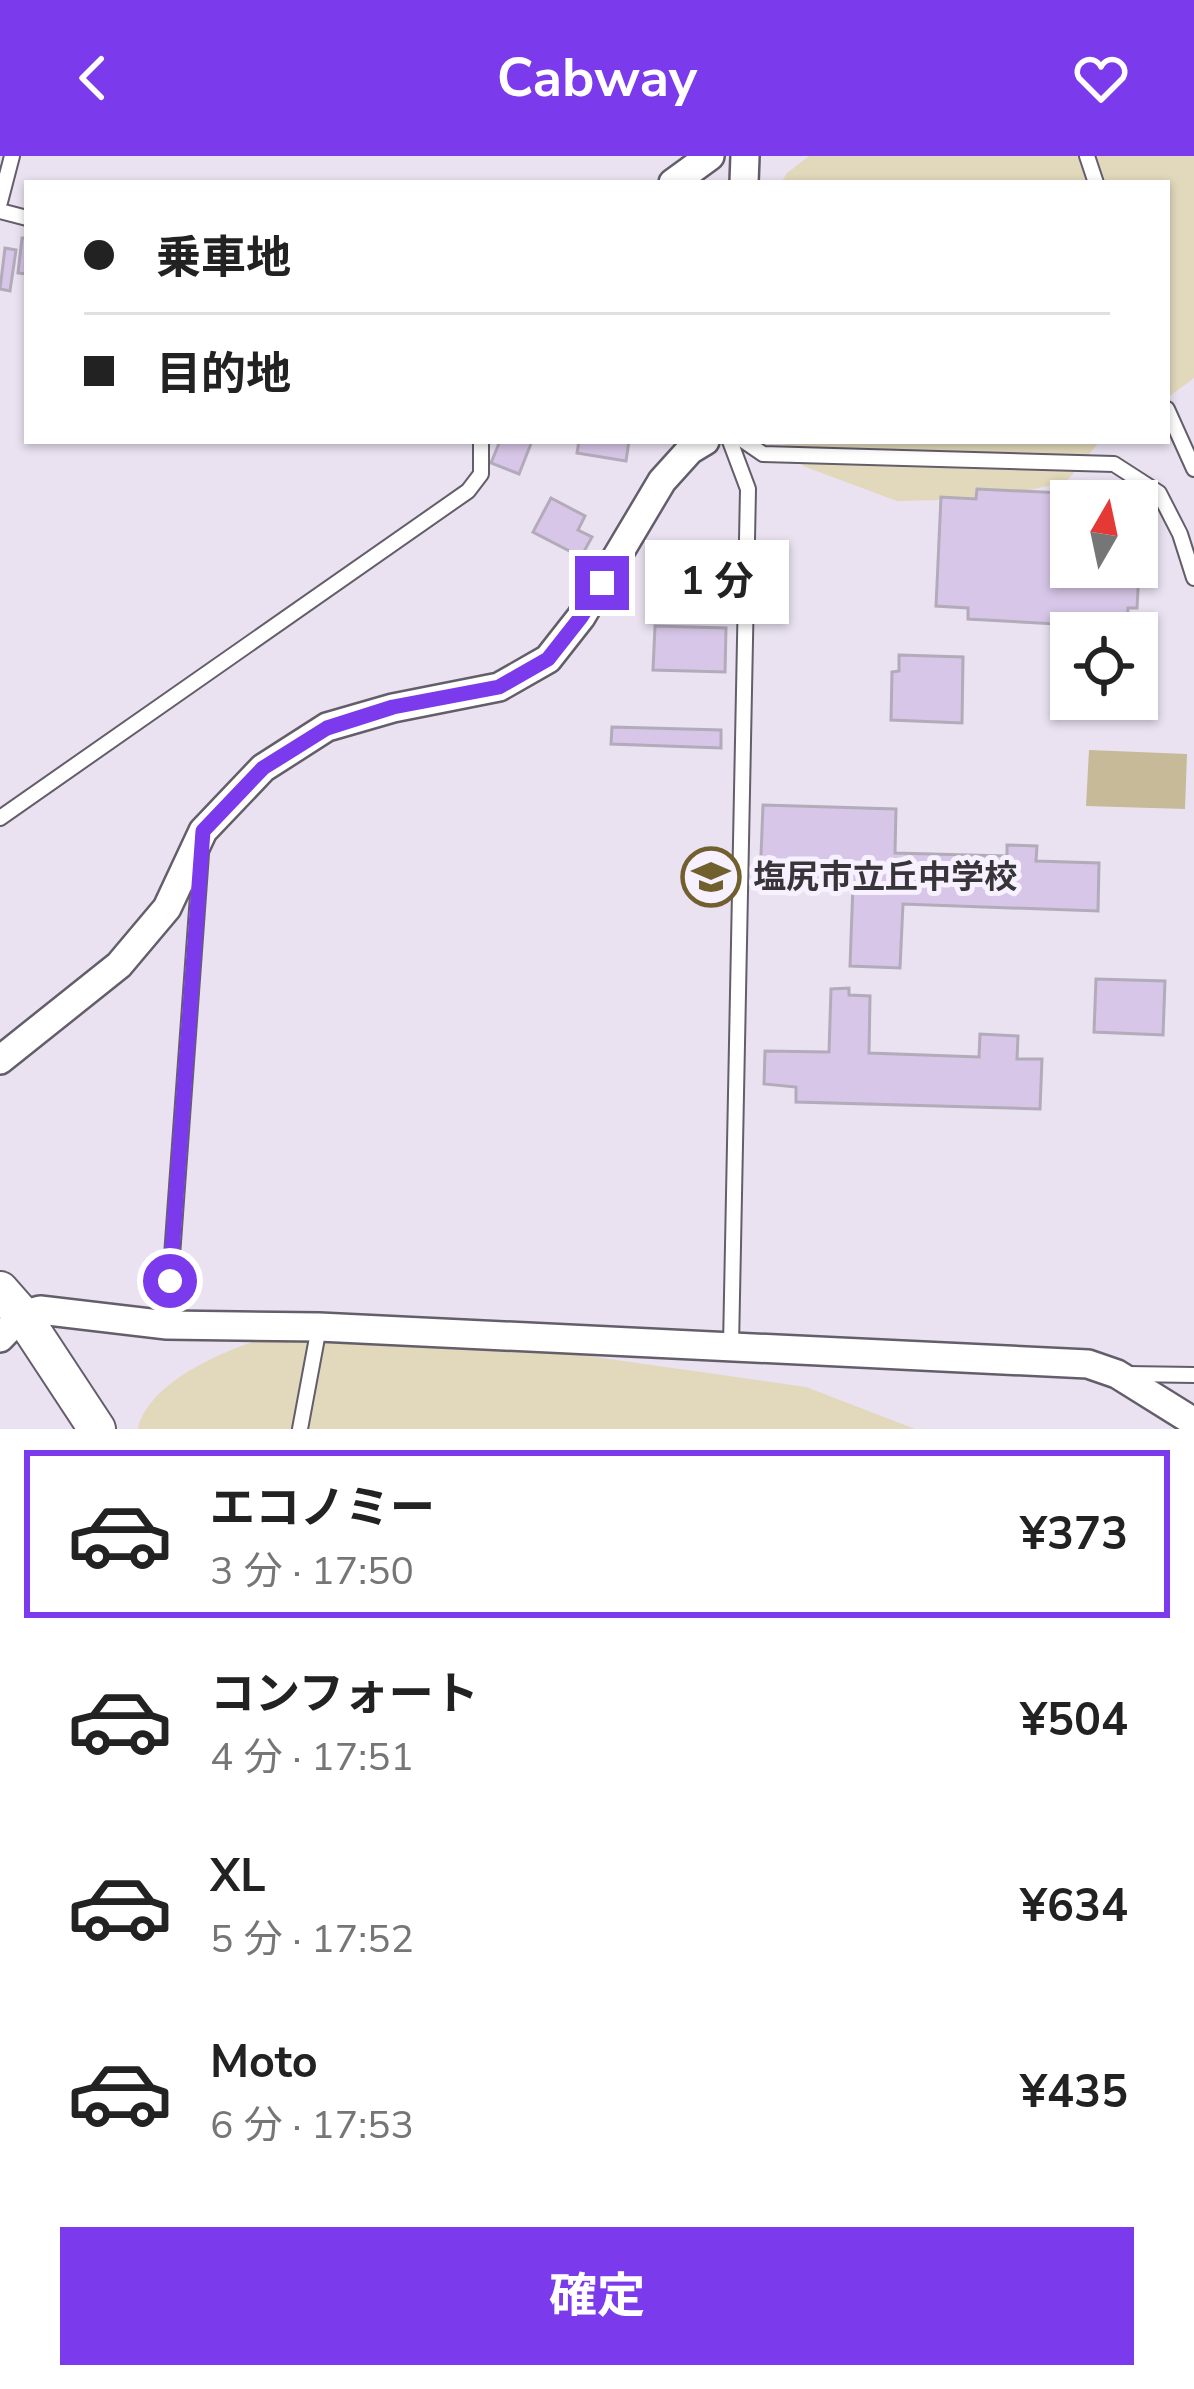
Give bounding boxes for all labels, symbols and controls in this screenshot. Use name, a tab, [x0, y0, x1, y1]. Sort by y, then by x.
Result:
text: Cabway	[497, 41, 697, 115]
icon: back	[60, 45, 126, 111]
icon: heart	[1068, 45, 1134, 111]
text: 乗車地	[156, 228, 291, 289]
text: 目的地	[156, 344, 291, 405]
north arrow	[1050, 480, 1158, 588]
map controls	[1050, 480, 1158, 720]
callout: 1 分	[644, 541, 788, 625]
text: 1 分	[681, 555, 753, 608]
route end	[575, 556, 629, 610]
button: locate	[1050, 612, 1158, 720]
school or university icon: 塩尻市立丘中学校	[680, 846, 742, 908]
place label: 塩尻市立丘中学校	[753, 855, 1017, 900]
route start	[143, 1254, 197, 1308]
text: エコノミー	[210, 1478, 435, 1539]
icon: car	[66, 1480, 174, 1588]
text: ¥373	[1020, 1504, 1128, 1565]
text: 3 分 · 17:50	[210, 1545, 414, 1598]
text: コンフォート	[210, 1664, 479, 1725]
icon: car	[66, 1666, 174, 1774]
text: ¥504	[1020, 1690, 1128, 1751]
text: 4 分 · 17:51	[210, 1731, 414, 1784]
text: XL	[210, 1846, 266, 1907]
icon: car	[66, 1852, 174, 1960]
text: ¥634	[1020, 1876, 1128, 1937]
text: 5 分 · 17:52	[210, 1913, 414, 1966]
text: Moto	[210, 2032, 318, 2093]
icon: car	[66, 2038, 174, 2146]
text: ¥435	[1020, 2062, 1128, 2123]
text: 6 分 · 17:53	[210, 2099, 414, 2152]
button: 確定	[60, 2227, 1134, 2365]

